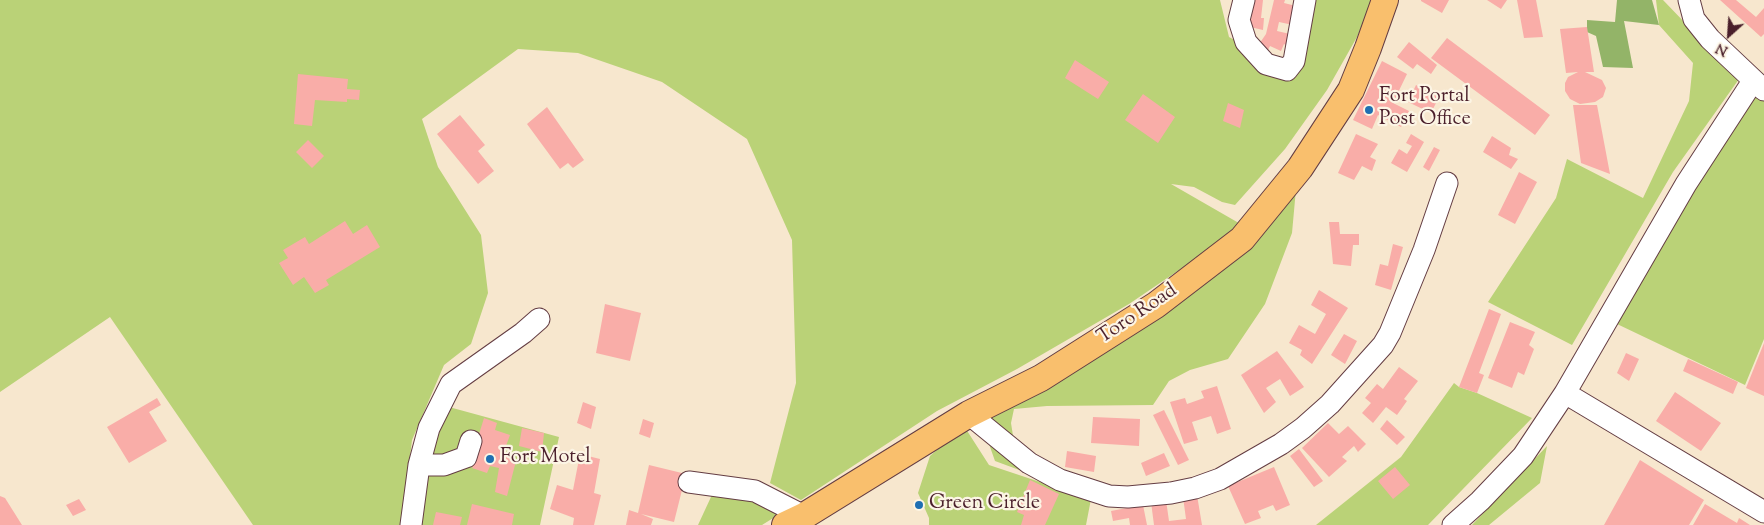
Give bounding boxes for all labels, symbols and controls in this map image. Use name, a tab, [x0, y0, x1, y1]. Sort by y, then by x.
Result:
north arrow	[1704, 10, 1754, 60]
text: N	[1713, 37, 1732, 60]
place label: Fort Portal Post Office	[1379, 86, 1471, 133]
marker: Fort Portal Post Office	[1363, 104, 1375, 116]
street label: Toro Road	[1094, 280, 1182, 350]
place label: Fort Motel	[500, 447, 591, 471]
marker: Fort Motel	[484, 453, 496, 465]
place label: Green Circle	[929, 493, 1040, 517]
marker: Green Circle	[913, 499, 925, 511]

